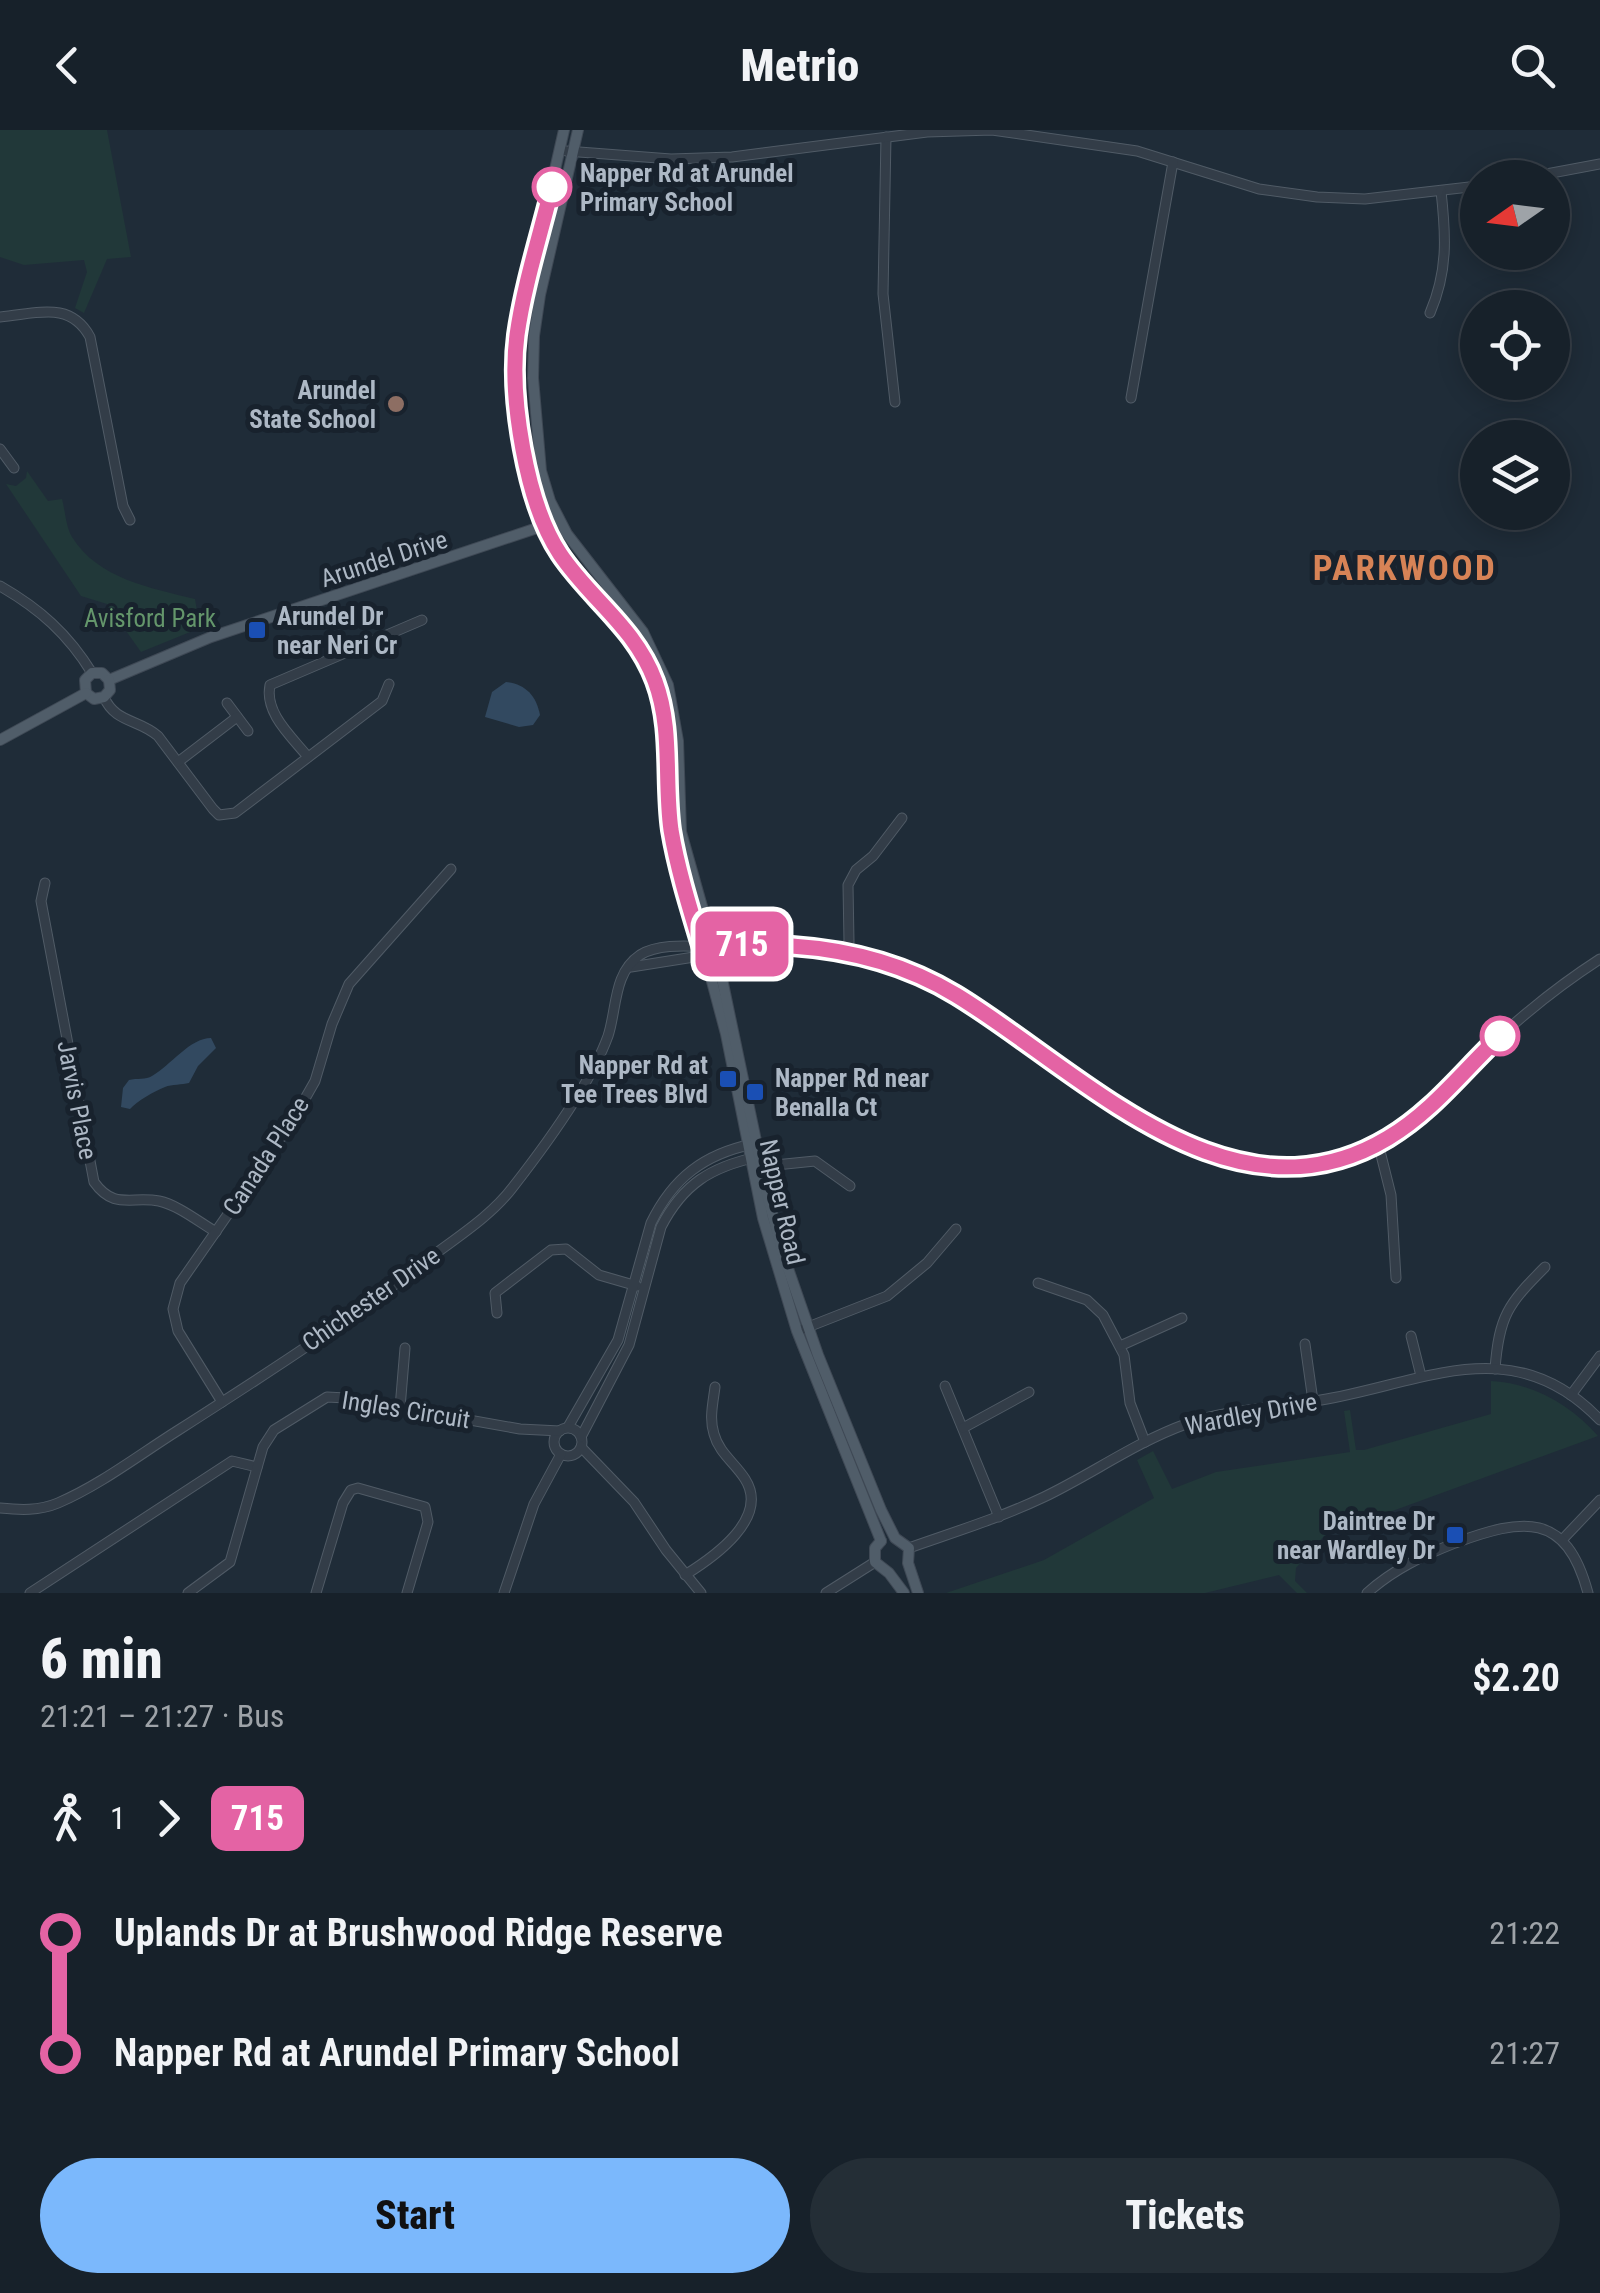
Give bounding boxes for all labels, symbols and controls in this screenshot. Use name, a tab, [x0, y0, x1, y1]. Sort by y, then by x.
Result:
icon: back	[40, 38, 95, 93]
icon: search	[1505, 38, 1560, 93]
text: Metrio	[741, 39, 859, 92]
place label: Napper Rd at Arundel Primary School	[580, 159, 794, 217]
north arrow	[1460, 160, 1570, 270]
map controls	[1460, 160, 1570, 530]
marker: Napper Rd at Arundel Primary School	[533, 168, 571, 206]
button: locate	[1460, 290, 1570, 400]
place label: Arundel State School	[249, 376, 376, 434]
marker: Arundel State School	[385, 393, 407, 415]
button: layers	[1460, 420, 1570, 530]
street label: Arundel Drive	[317, 525, 451, 593]
district label: PARKWOOD	[1313, 548, 1497, 589]
place label: Arundel Dr near Neri Cr	[277, 602, 397, 660]
park label: Avisford Park	[84, 604, 217, 633]
marker: Arundel Dr near Neri Cr	[246, 619, 268, 641]
line badge: 715	[684, 912, 800, 976]
text: 715	[715, 924, 769, 965]
unlabelled marker	[1481, 1017, 1519, 1055]
street label: Jarvis Place	[51, 1038, 103, 1162]
place label: Napper Rd at Tee Trees Blvd	[561, 1051, 708, 1109]
place label: Napper Rd near Benalla Ct	[775, 1064, 929, 1122]
marker: Napper Rd at Tee Trees Blvd	[717, 1068, 739, 1090]
marker: Napper Rd near Benalla Ct	[744, 1081, 766, 1103]
street label: Canada Place	[217, 1091, 315, 1221]
street label: Napper Road	[754, 1137, 810, 1267]
street label: Chichester Drive	[297, 1241, 445, 1357]
street label: Ingles Circuit	[340, 1386, 472, 1434]
street label: Wardley Drive	[1183, 1387, 1319, 1441]
place label: Daintree Dr near Wardley Dr	[1277, 1507, 1435, 1565]
marker: Daintree Dr near Wardley Dr	[1444, 1524, 1466, 1546]
text: 6 min	[40, 1627, 163, 1691]
text: $2.20	[1472, 1656, 1560, 1700]
text: 21:21 – 21:27 · Bus	[40, 1697, 284, 1735]
icon: walk	[40, 1791, 95, 1846]
icon: forward	[141, 1791, 196, 1846]
text: 715	[231, 1798, 284, 1839]
text: 1	[110, 1799, 126, 1837]
text: Uplands Dr at Brushwood Ridge Reserve	[114, 1911, 723, 1955]
text: 21:22	[1489, 1914, 1560, 1952]
text: Napper Rd at Arundel Primary School	[114, 2031, 680, 2075]
text: 21:27	[1489, 2034, 1560, 2072]
button: Start	[40, 2158, 790, 2273]
button: Tickets	[810, 2158, 1560, 2273]

